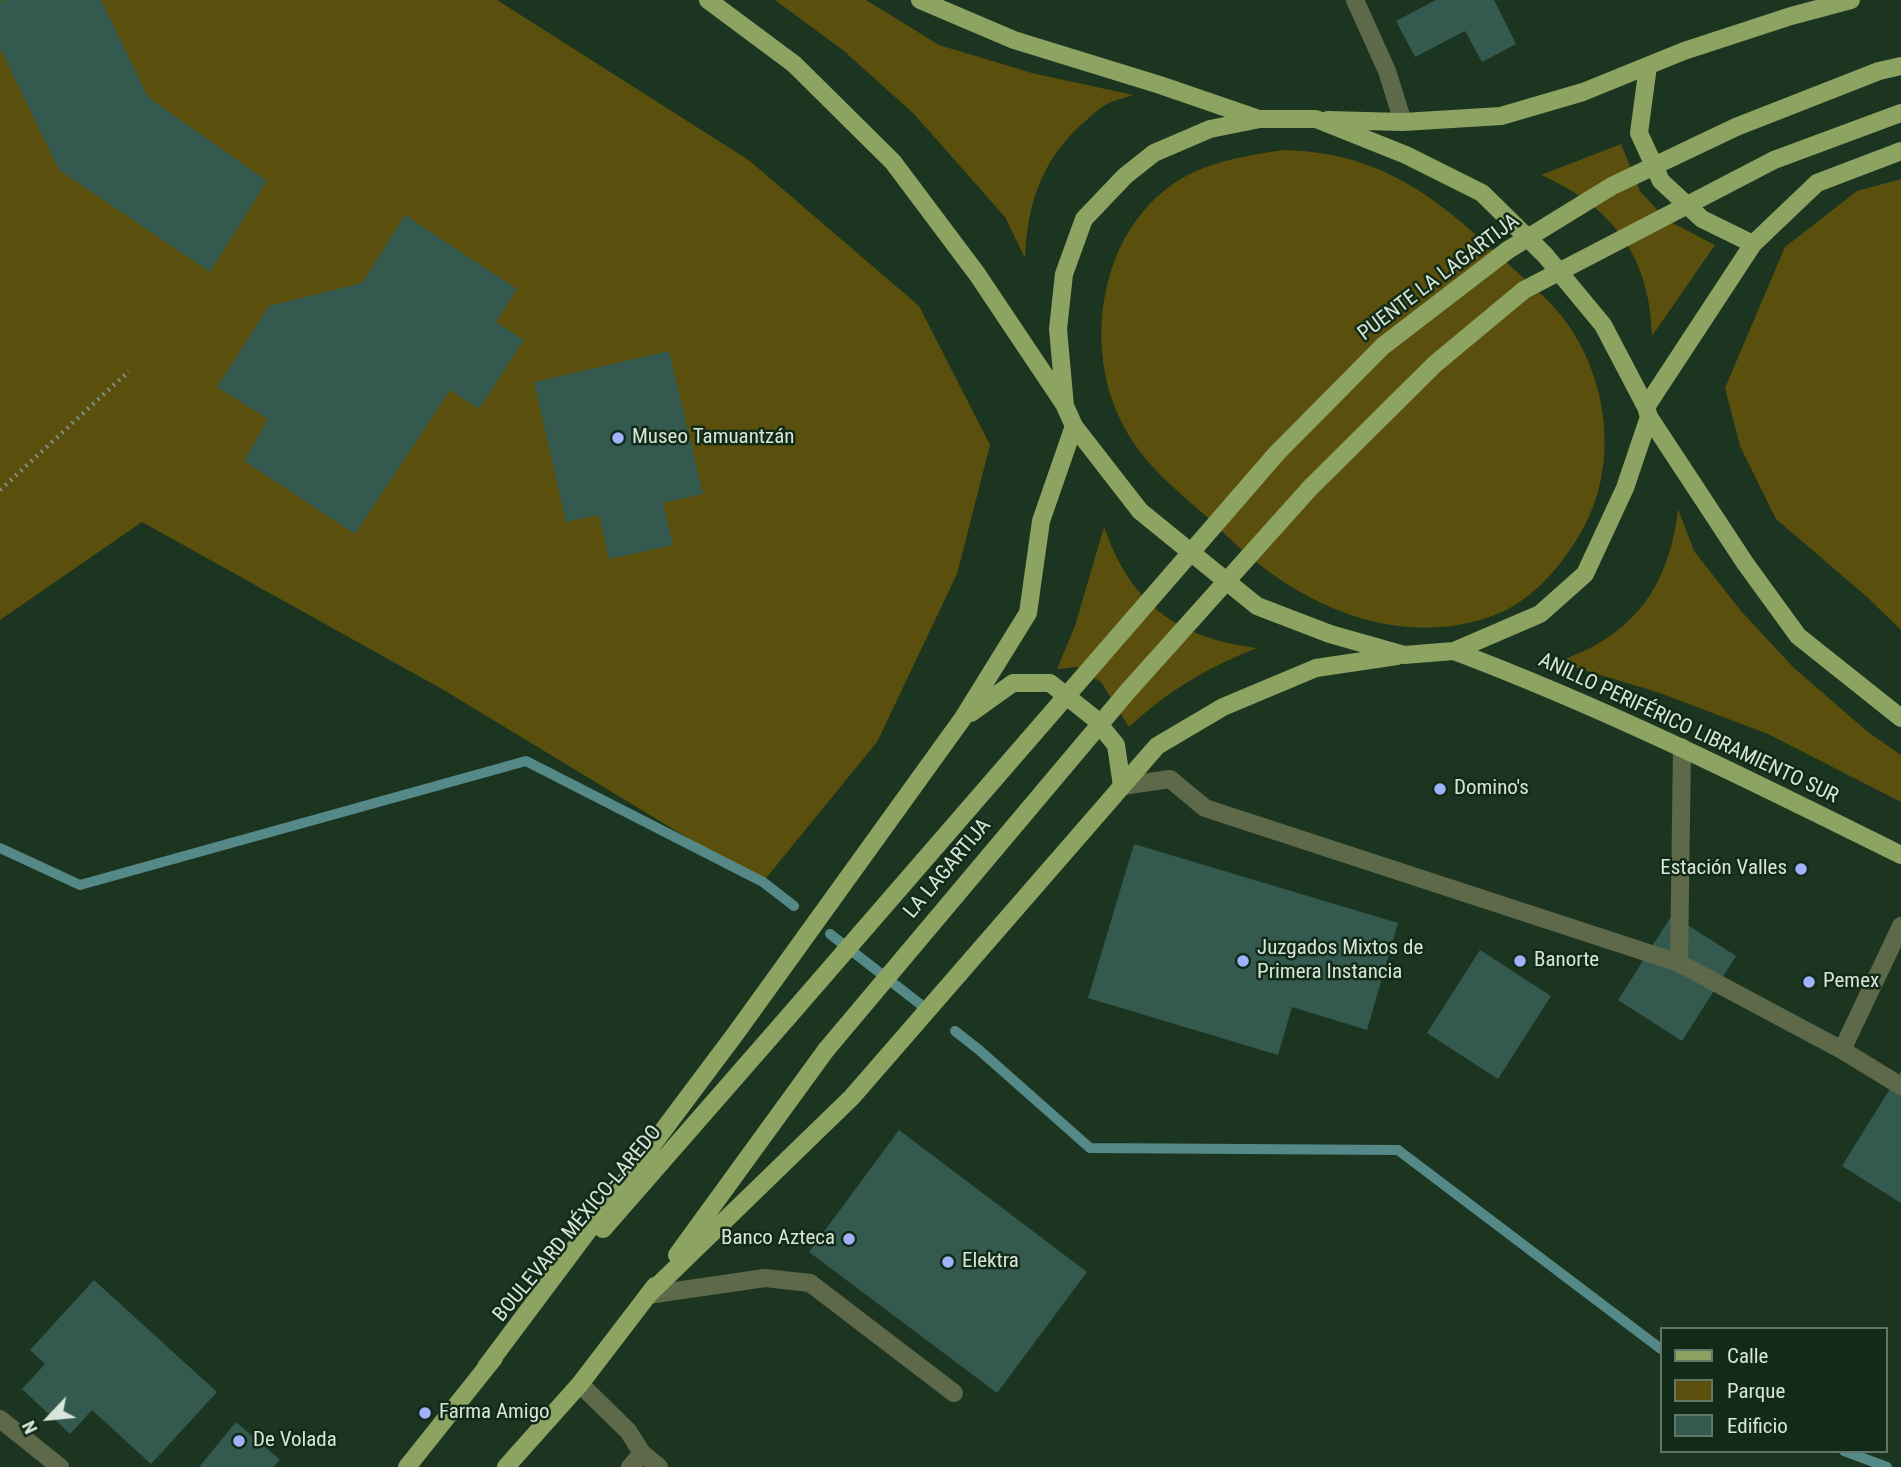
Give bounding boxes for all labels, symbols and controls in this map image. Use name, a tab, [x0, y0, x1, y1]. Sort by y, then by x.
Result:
street label: PUENTE LA LAGARTIJA	[1354, 209, 1524, 347]
place label: Museo Tamuantzán	[632, 425, 794, 451]
marker: Museo Tamuantzán	[610, 430, 626, 446]
street label: ANILLO PERIFÉRICO LIBRAMIENTO SUR	[1534, 648, 1842, 810]
place label: Domino's	[1454, 776, 1529, 802]
marker: Domino's	[1432, 781, 1448, 797]
street label: LA LAGARTIJA	[899, 814, 997, 924]
place label: Estación Valles	[1660, 856, 1787, 882]
marker: Estación Valles	[1793, 861, 1809, 877]
place label: Juzgados Mixtos de Primera Instancia	[1257, 936, 1423, 986]
place label: Banorte	[1534, 948, 1599, 974]
marker: Juzgados Mixtos de Primera Instancia	[1235, 953, 1251, 969]
marker: Banorte	[1512, 953, 1528, 969]
place label: Pemex	[1823, 969, 1879, 995]
marker: Pemex	[1801, 974, 1817, 990]
street label: BOULEVARD MÉXICO-LAREDO	[488, 1121, 668, 1327]
place label: Banco Azteca	[721, 1226, 835, 1252]
marker: Banco Azteca	[841, 1231, 857, 1247]
place label: Elektra	[962, 1249, 1019, 1275]
marker: Elektra	[940, 1254, 956, 1270]
legend	[1660, 1327, 1887, 1453]
text: Calle	[1727, 1344, 1768, 1368]
text: Parque	[1727, 1379, 1785, 1403]
north arrow	[14, 1383, 84, 1453]
place label: Farma Amigo	[439, 1400, 550, 1426]
marker: Farma Amigo	[417, 1405, 433, 1421]
text: Edificio	[1727, 1414, 1788, 1438]
text: N	[17, 1417, 43, 1438]
place label: De Volada	[253, 1428, 337, 1454]
marker: De Volada	[231, 1433, 247, 1449]

